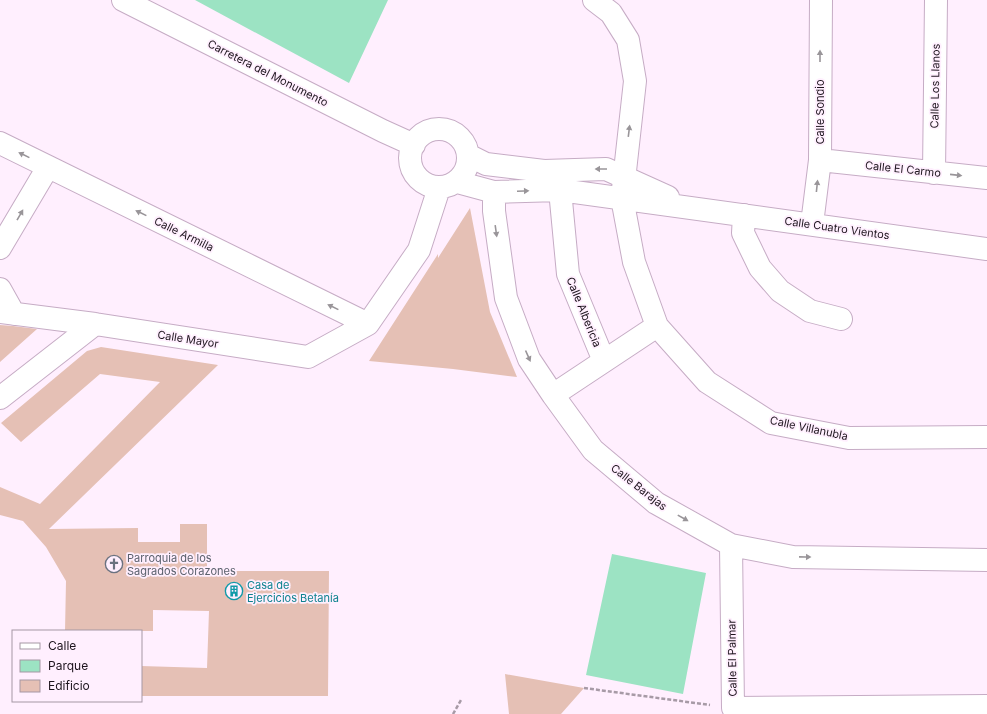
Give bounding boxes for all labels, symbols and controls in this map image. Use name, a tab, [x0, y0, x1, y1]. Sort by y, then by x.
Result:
street label: Carretera del Monumento	[205, 37, 331, 110]
street label: Calle Los Llanos	[927, 43, 943, 128]
one-way arrow	[817, 50, 824, 62]
street label: Calle Sondio	[813, 79, 827, 145]
one-way arrow	[626, 125, 633, 137]
one-way arrow	[18, 152, 30, 158]
street label: Calle El Carmo	[864, 158, 942, 180]
one-way arrow	[594, 166, 607, 172]
one-way arrow	[950, 171, 962, 178]
one-way arrow	[814, 180, 820, 192]
one-way arrow	[517, 187, 529, 194]
one-way arrow	[16, 209, 23, 221]
one-way arrow	[135, 209, 147, 216]
street label: Calle Armilla	[152, 214, 216, 254]
street label: Calle Cuatro Vientos	[784, 214, 891, 242]
one-way arrow	[493, 224, 499, 237]
street label: Calle Albericia	[564, 275, 604, 349]
one-way arrow	[327, 304, 339, 310]
street label: Calle Mayor	[156, 327, 220, 351]
one-way arrow	[526, 350, 532, 362]
street label: Calle Villanubla	[769, 413, 849, 443]
street label: Calle Barajas	[608, 461, 670, 513]
one-way arrow	[677, 515, 689, 522]
place label: Parroquia de los Sagrados Corazones	[127, 551, 236, 578]
church icon: Parroquia de los Sagrados Corazones	[104, 554, 124, 574]
one-way arrow	[799, 554, 812, 560]
place label: Casa de Ejercicios Betanía	[247, 578, 339, 605]
building icon: Casa de Ejercicios Betanía	[224, 581, 244, 601]
street label: Calle El Palmar	[724, 619, 740, 697]
legend	[12, 630, 142, 702]
text: Calle	[48, 638, 76, 653]
text: Parque	[48, 658, 88, 673]
text: Edificio	[48, 678, 90, 693]

